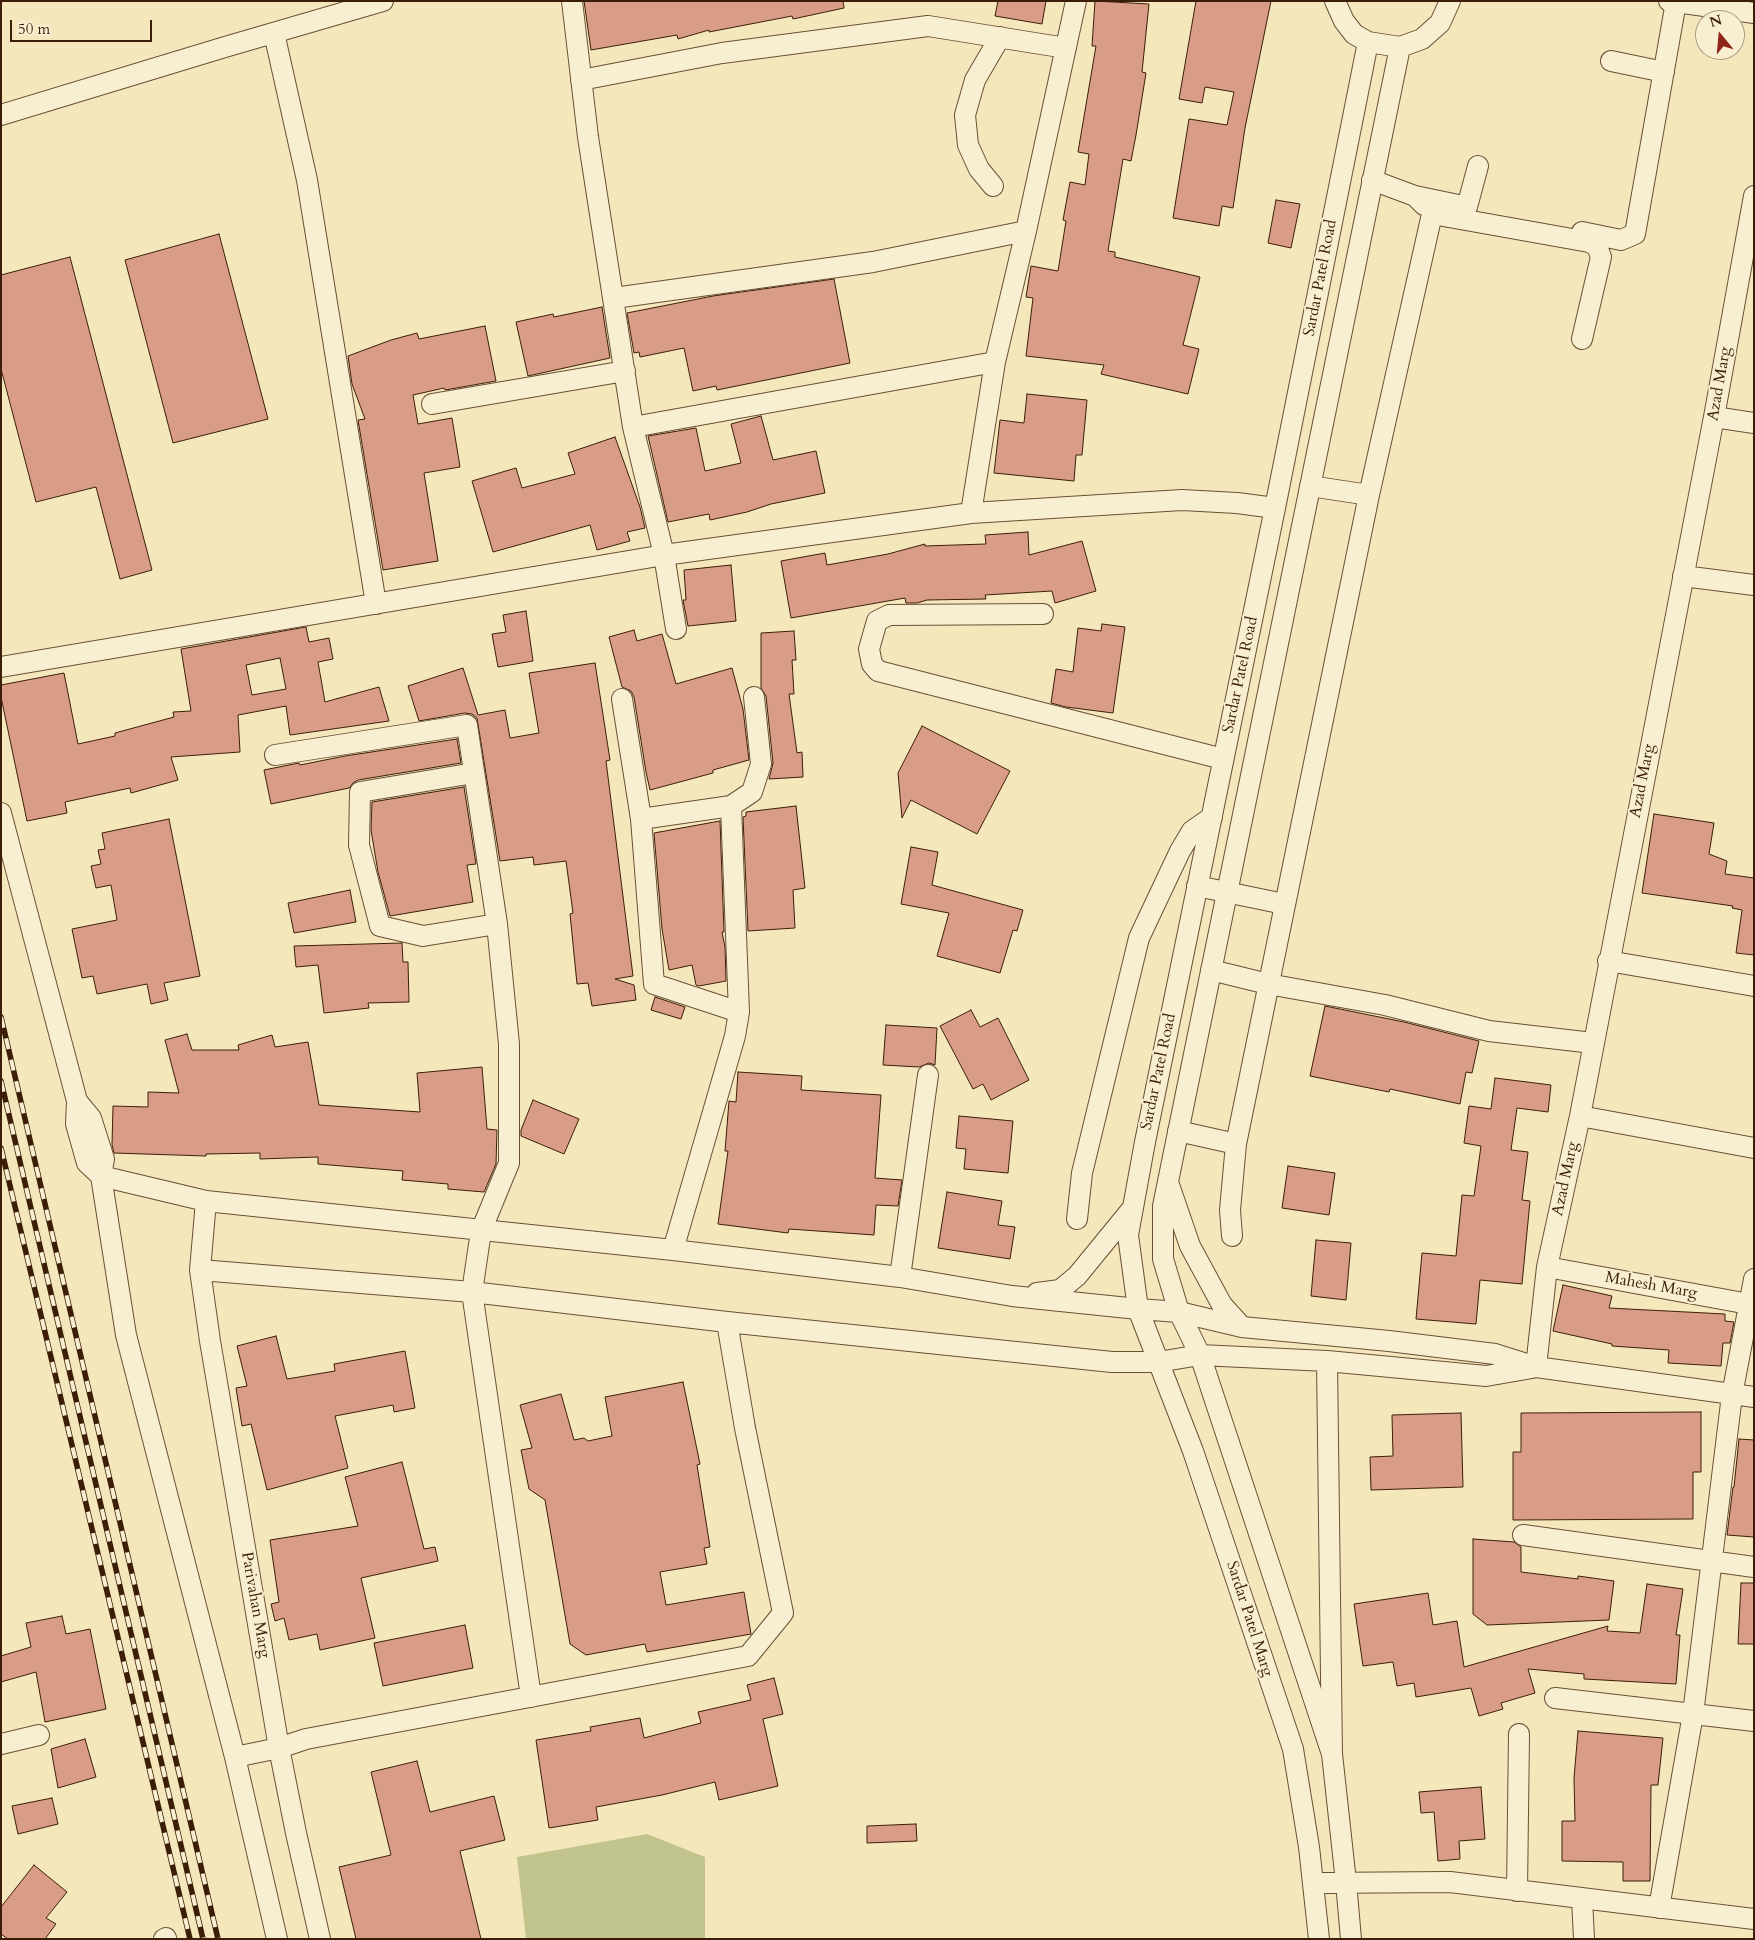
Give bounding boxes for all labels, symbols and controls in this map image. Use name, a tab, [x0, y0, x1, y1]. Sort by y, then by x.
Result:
scale bar	[12, 10, 155, 42]
north arrow	[1695, 10, 1745, 60]
text: N	[1707, 10, 1724, 32]
text: 50 m	[18, 19, 50, 39]
street label: Sardar Patel Road	[1300, 218, 1342, 338]
street label: Azad Marg	[1704, 345, 1736, 423]
street label: Sardar Patel Road	[1219, 615, 1263, 735]
street label: Azad Marg	[1626, 742, 1660, 820]
street label: Sardar Patel Road	[1137, 1012, 1181, 1132]
street label: Azad Marg	[1549, 1140, 1583, 1218]
street label: Mahesh Marg	[1603, 1268, 1699, 1304]
street label: Parivahan Marg	[236, 1550, 274, 1660]
street label: Sardar Patel Marg	[1221, 1559, 1277, 1679]

